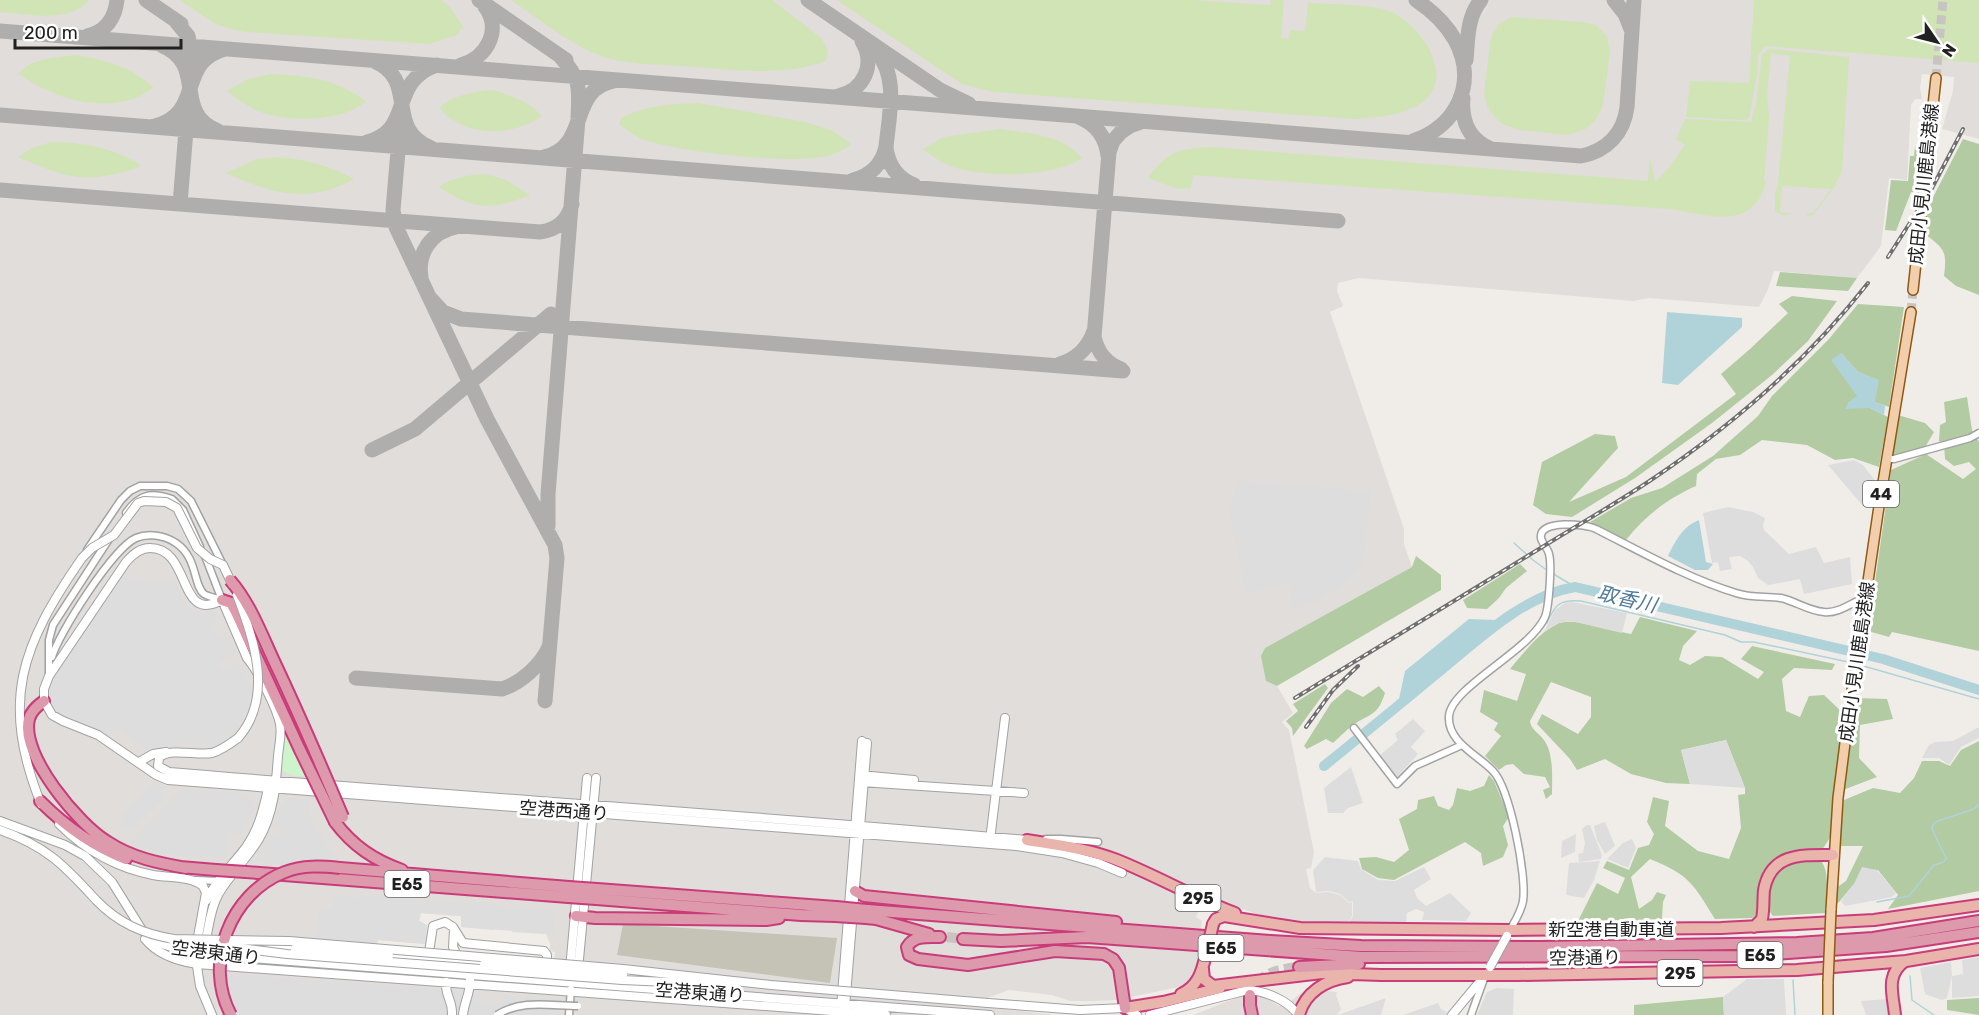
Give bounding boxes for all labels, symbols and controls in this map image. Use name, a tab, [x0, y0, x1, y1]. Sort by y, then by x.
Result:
scale bar	[15, 12, 182, 50]
north arrow	[1907, 12, 1967, 72]
text: 200 m	[24, 22, 78, 44]
text: N	[1938, 40, 1960, 60]
street label: 成田小見川鹿島港線	[1905, 102, 1943, 266]
road number: 44	[1863, 481, 1899, 507]
street label: 成田小見川鹿島港線	[1835, 580, 1879, 744]
water label: 取香川	[1595, 581, 1661, 618]
street label: 空港西通り	[518, 797, 610, 825]
road number: E65	[384, 871, 430, 897]
road number: 295	[1176, 885, 1220, 911]
street label: 新空港自動車道	[1548, 919, 1674, 941]
road number: E65	[1198, 935, 1244, 961]
street label: 空港東通り	[170, 937, 262, 969]
road number: E65	[1738, 942, 1782, 968]
street label: 空港通り	[1549, 946, 1621, 970]
road number: 295	[1658, 960, 1702, 986]
street label: 空港東通り	[654, 979, 746, 1007]

